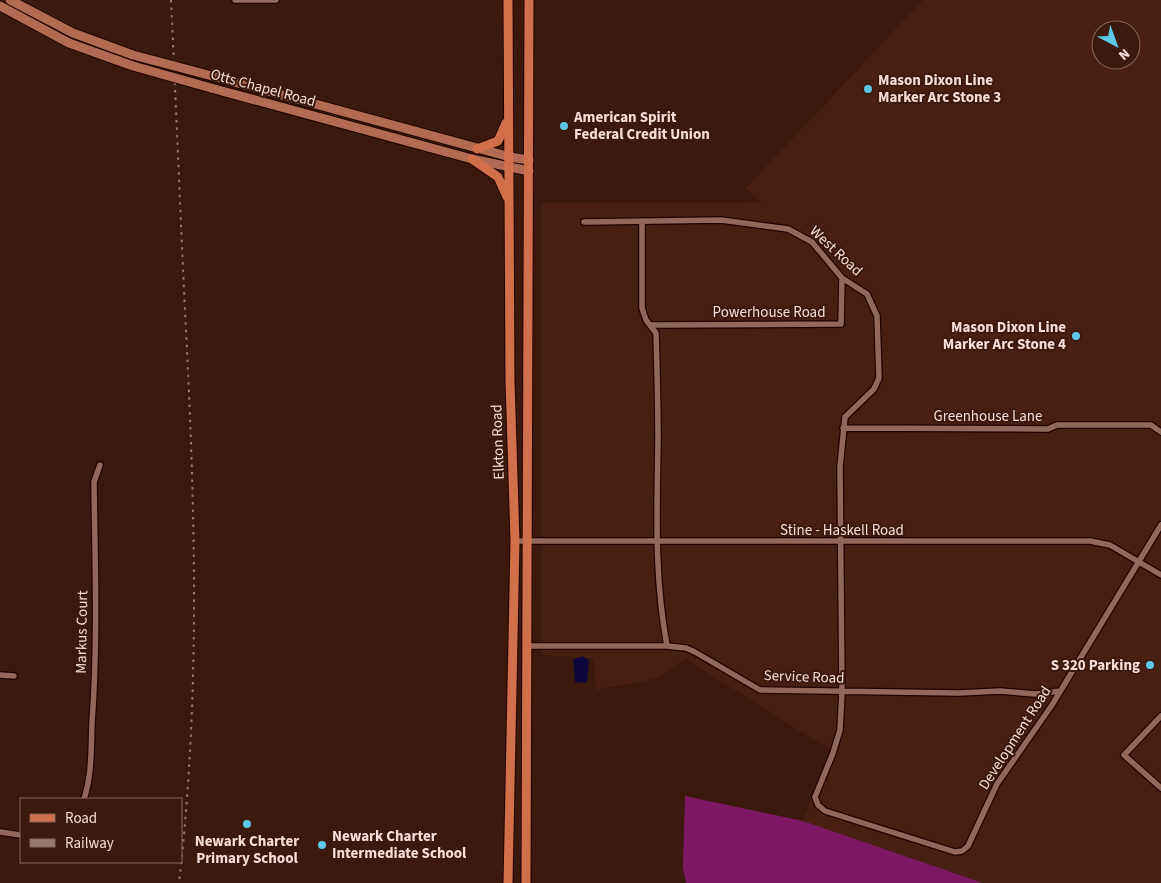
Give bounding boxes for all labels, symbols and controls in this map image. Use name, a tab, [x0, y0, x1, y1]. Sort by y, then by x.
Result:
north arrow	[1091, 20, 1141, 70]
text: N	[1114, 43, 1134, 65]
street label: Otts Chapel Road	[208, 64, 318, 112]
place label: Mason Dixon Line Marker Arc Stone 3	[878, 70, 1001, 108]
marker: Mason Dixon Line Marker Arc Stone 3	[862, 83, 874, 95]
place label: American Spirit Federal Credit Union	[573, 107, 710, 145]
marker: American Spirit Federal Credit Union	[558, 120, 570, 132]
street label: West Road	[805, 221, 867, 281]
street label: Powerhouse Road	[713, 302, 825, 323]
place label: Mason Dixon Line Marker Arc Stone 4	[943, 317, 1066, 355]
marker: Mason Dixon Line Marker Arc Stone 4	[1070, 330, 1082, 342]
street label: Elkton Road	[486, 404, 510, 480]
street label: Greenhouse Lane	[933, 406, 1043, 427]
street label: Stine - Haskell Road	[780, 520, 904, 541]
street label: Markus Court	[71, 590, 93, 674]
place label: S 320 Parking	[1051, 655, 1140, 676]
marker: S 320 Parking	[1144, 659, 1156, 671]
street label: Service Road	[763, 665, 845, 689]
street label: Development Road	[974, 682, 1056, 794]
legend	[20, 798, 182, 863]
text: Road	[65, 808, 97, 829]
marker: Newark Charter Primary School	[241, 818, 253, 830]
place label: Newark Charter Intermediate School	[332, 826, 467, 864]
place label: Newark Charter Primary School	[195, 831, 299, 869]
text: Railway	[65, 833, 114, 854]
marker: Newark Charter Intermediate School	[316, 839, 328, 851]

